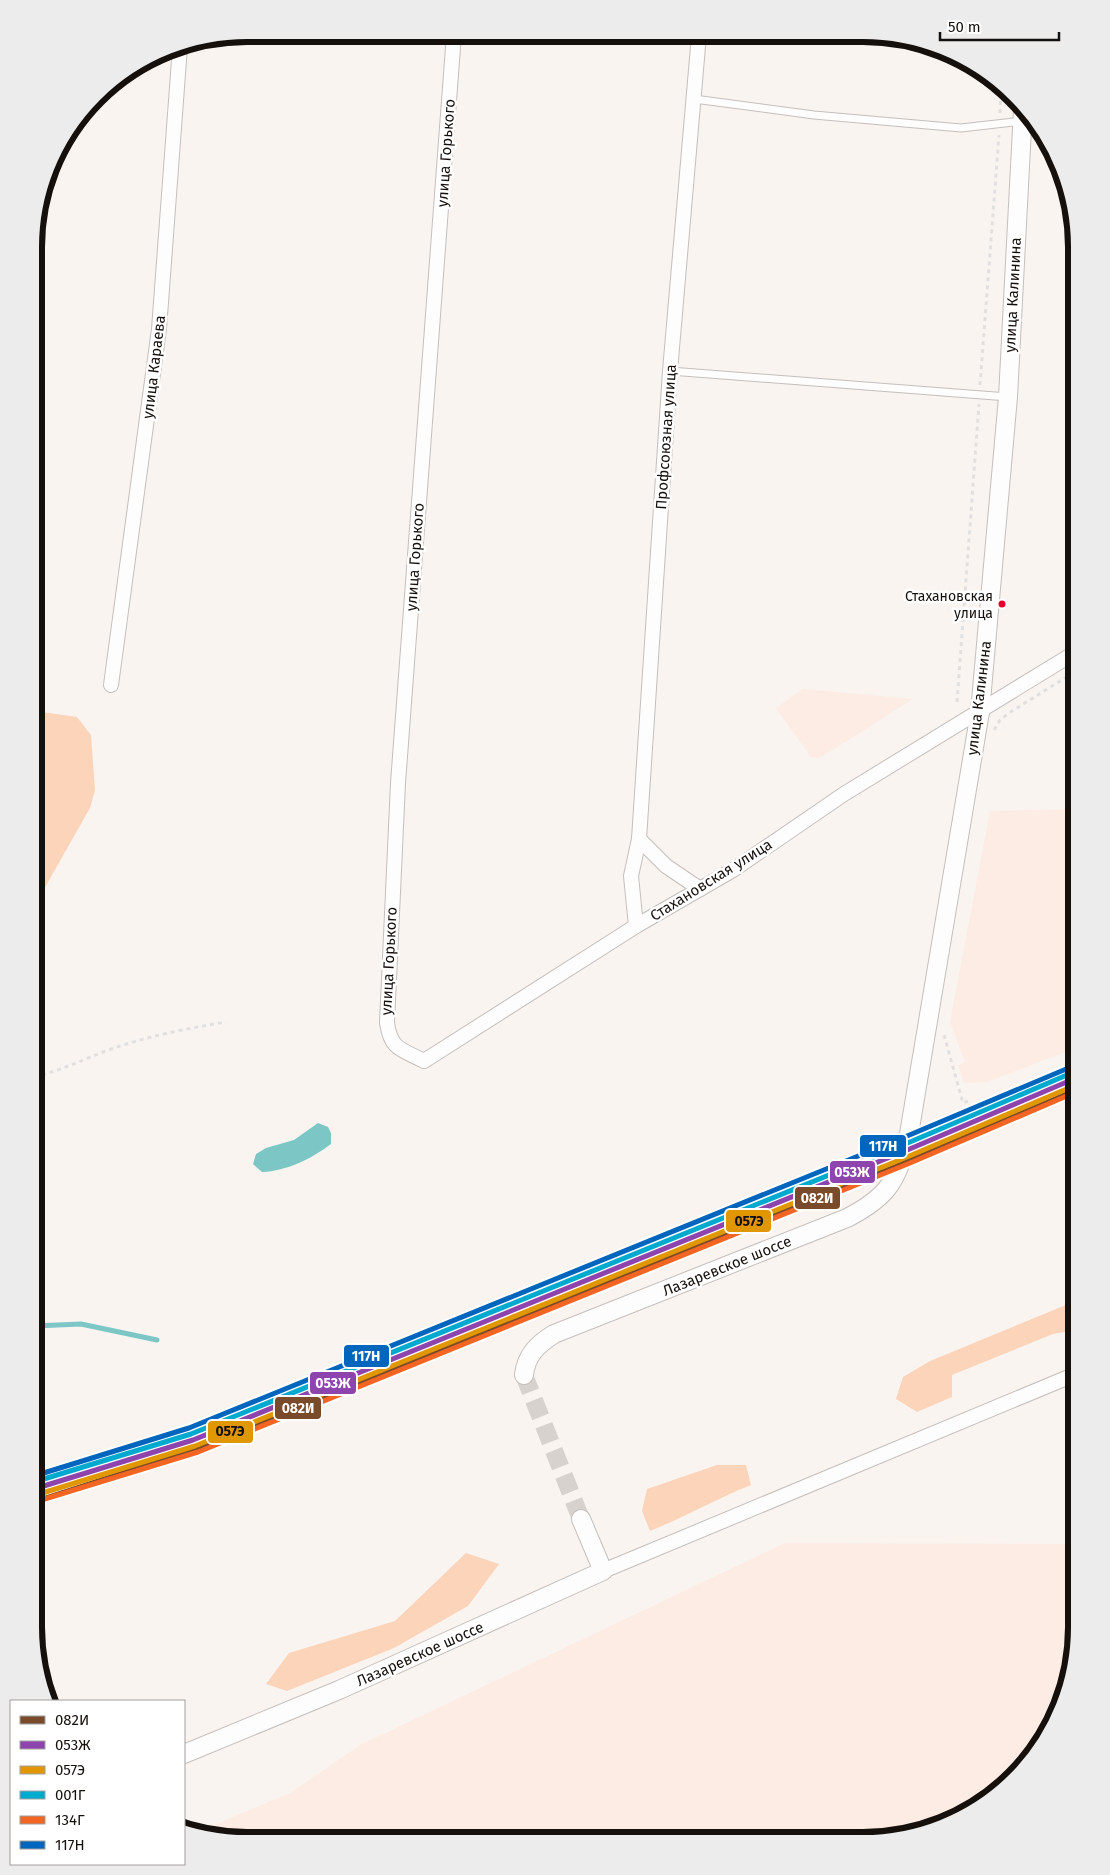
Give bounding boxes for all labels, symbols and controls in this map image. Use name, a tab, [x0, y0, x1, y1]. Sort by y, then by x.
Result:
scale bar	[940, 10, 1059, 42]
text: 50 m	[948, 18, 981, 36]
street label: улица Горького	[433, 98, 459, 208]
street label: улица Калинина	[1001, 237, 1025, 353]
street label: улица Караева	[139, 314, 169, 420]
street label: Профсоюзная улица	[652, 364, 680, 510]
street label: улица Горького	[402, 502, 428, 612]
place label: Стахановская улица	[905, 588, 993, 622]
marker: Стахановская улица	[997, 599, 1007, 609]
street label: улица Калинина	[963, 640, 995, 756]
street label: Стахановская улица	[647, 835, 775, 925]
street label: улица Горького	[377, 906, 401, 1016]
line badge: 117Н	[859, 1134, 907, 1158]
text: 117Н	[869, 1138, 897, 1155]
line badge: 053Ж	[829, 1160, 876, 1184]
text: 053Ж	[834, 1164, 870, 1181]
line badge: 082И	[794, 1186, 841, 1210]
text: 082И	[801, 1190, 833, 1207]
line badge: 057Э	[725, 1209, 772, 1233]
text: 057Э	[734, 1213, 764, 1230]
street label: Лазаревское шоссе	[660, 1232, 794, 1300]
line badge: 117Н	[343, 1344, 390, 1368]
text: 117Н	[352, 1348, 380, 1365]
line badge: 053Ж	[309, 1371, 357, 1395]
text: 053Ж	[315, 1375, 351, 1392]
line badge: 082И	[274, 1396, 322, 1420]
text: 082И	[282, 1400, 314, 1417]
line badge: 057Э	[207, 1420, 254, 1444]
text: 057Э	[215, 1423, 245, 1440]
street label: Лазаревское шоссе	[354, 1618, 486, 1690]
legend	[10, 1700, 185, 1865]
text: 082И	[55, 1711, 89, 1729]
text: 053Ж	[55, 1736, 91, 1754]
text: 057Э	[55, 1761, 85, 1779]
text: 001Г	[55, 1786, 86, 1804]
text: 134Г	[55, 1811, 85, 1829]
text: 117Н	[55, 1836, 85, 1854]

